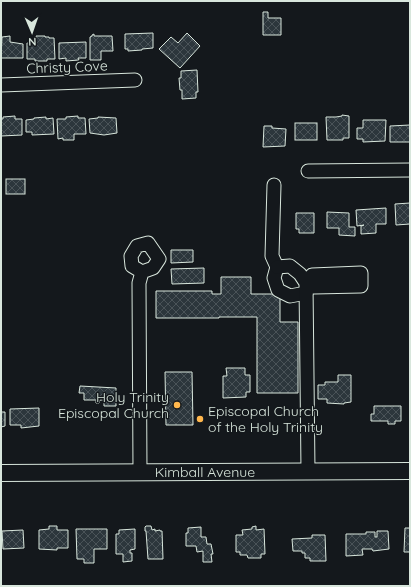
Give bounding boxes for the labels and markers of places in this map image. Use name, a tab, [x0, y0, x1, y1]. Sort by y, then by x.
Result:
place label: Holy Trinity Episcopal Church	[58, 388, 169, 422]
marker: Holy Trinity Episcopal Church	[172, 400, 182, 410]
place label: Episcopal Church of the Holy Trinity	[208, 402, 323, 436]
marker: Episcopal Church of the Holy Trinity	[195, 414, 205, 424]

